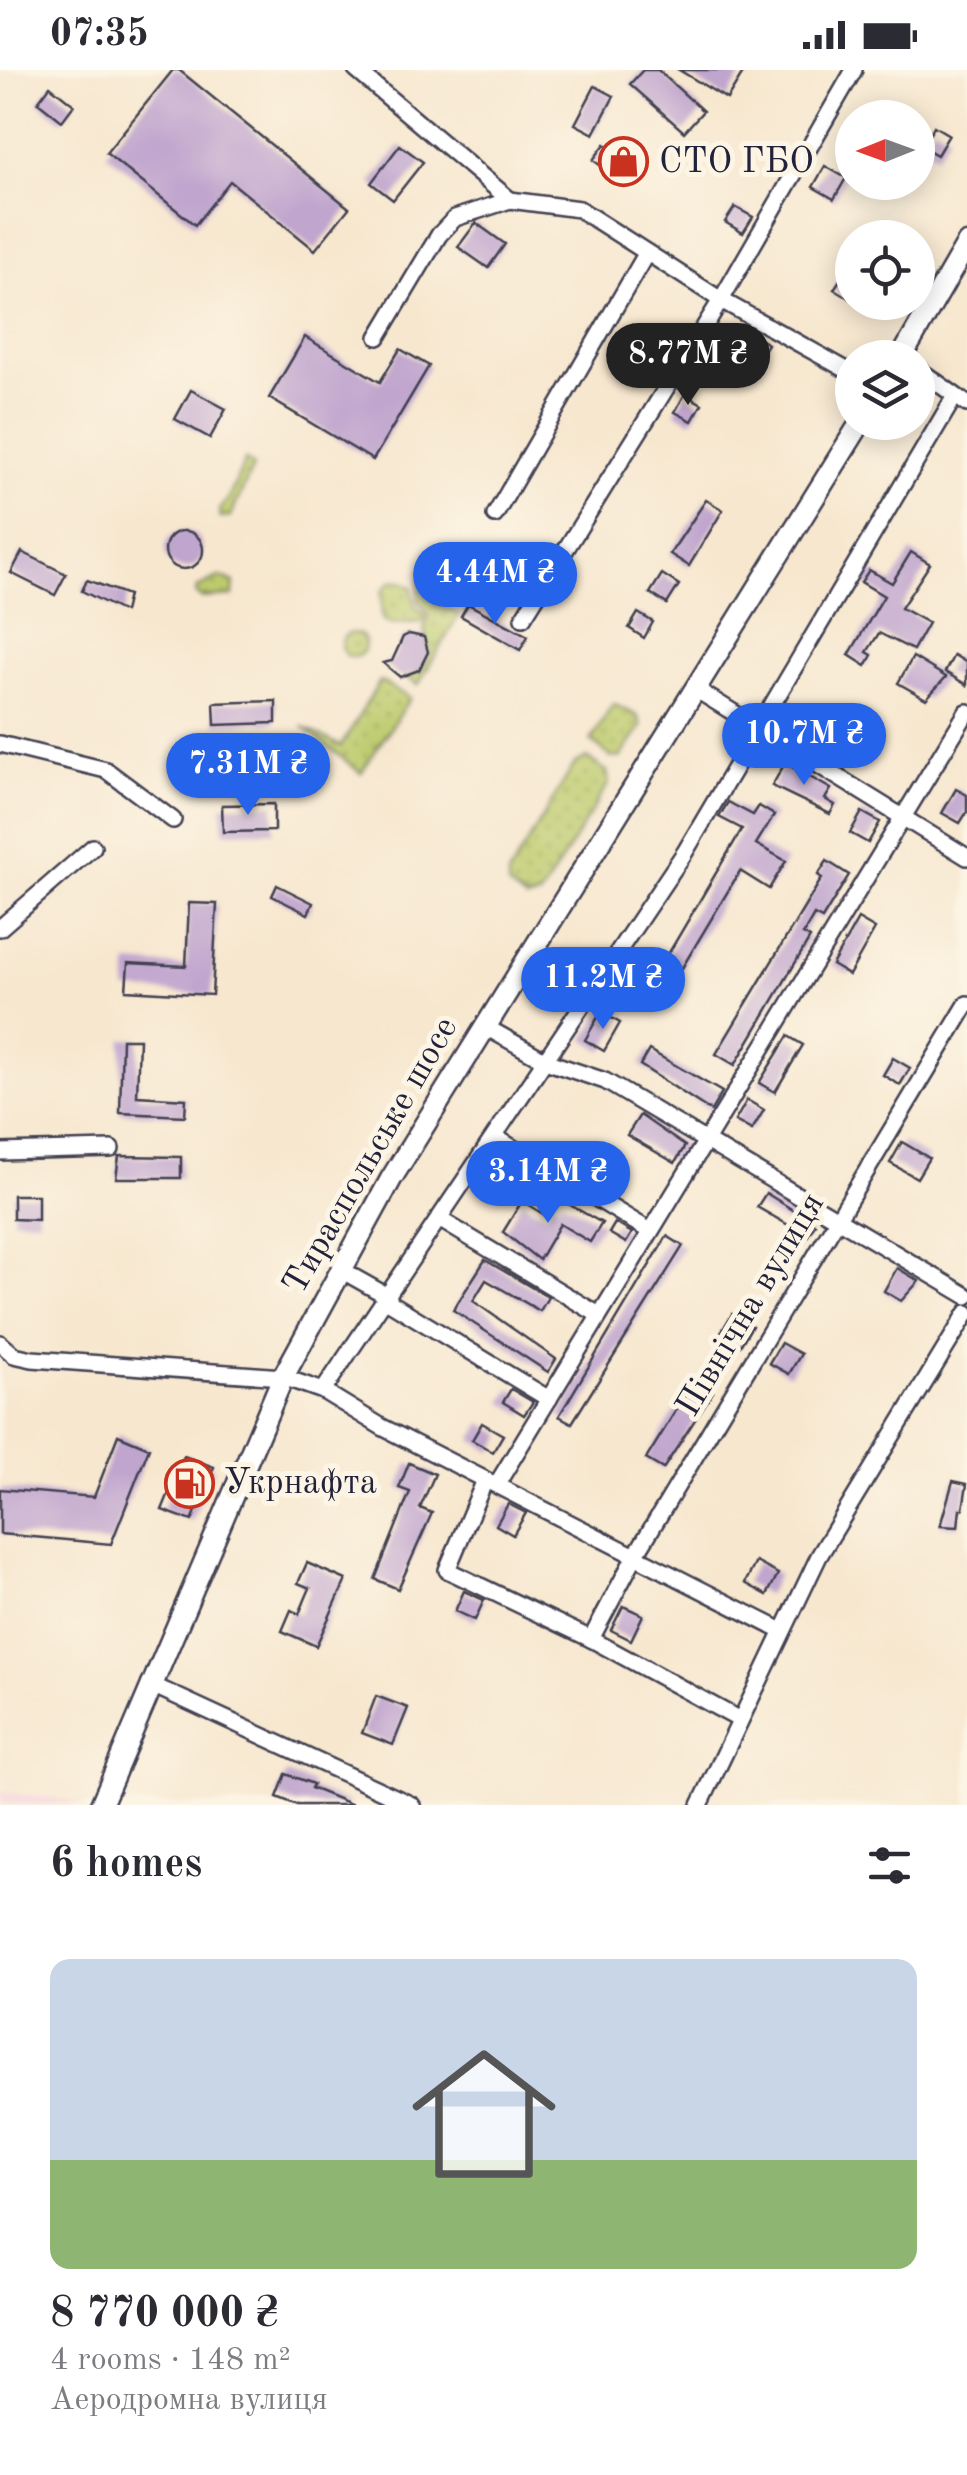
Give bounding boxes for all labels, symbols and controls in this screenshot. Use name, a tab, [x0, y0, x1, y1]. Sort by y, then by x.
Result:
text: 07:35	[50, 16, 149, 54]
north arrow	[835, 100, 935, 200]
map controls	[835, 100, 935, 440]
shop icon: СТО ГБО	[598, 136, 650, 188]
place label: СТО ГБО	[659, 145, 814, 180]
button: locate	[835, 220, 935, 320]
pin: 8.77M ₴	[596, 323, 780, 408]
text: 8.77M ₴	[628, 339, 748, 371]
button: layers	[835, 340, 935, 440]
pin: 4.44M ₴	[403, 542, 587, 627]
text: 4.44M ₴	[435, 558, 555, 590]
pin: 10.7M ₴	[712, 703, 896, 788]
text: 10.7M ₴	[744, 719, 864, 751]
pin: 7.31M ₴	[156, 733, 340, 818]
text: 7.31M ₴	[188, 749, 308, 781]
pin: 11.2M ₴	[511, 947, 695, 1032]
text: 11.2M ₴	[543, 963, 663, 995]
street label: Тираспольське шосе	[277, 1011, 465, 1301]
pin: 3.14M ₴	[456, 1141, 640, 1226]
text: 3.14M ₴	[488, 1157, 608, 1189]
street label: Північна вулиця	[671, 1187, 831, 1423]
fuel station icon: Укрнафта	[163, 1457, 215, 1509]
place label: Укрнафта	[224, 1466, 377, 1502]
icon: filters	[862, 1838, 917, 1893]
text: 6 homes	[50, 1844, 202, 1886]
icon: home	[394, 2024, 574, 2204]
text: 8 770 000 ₴	[50, 2294, 279, 2336]
text: 4 rooms · 148 m²	[50, 2345, 291, 2377]
text: Аеродромна вулиця	[50, 2385, 328, 2417]

